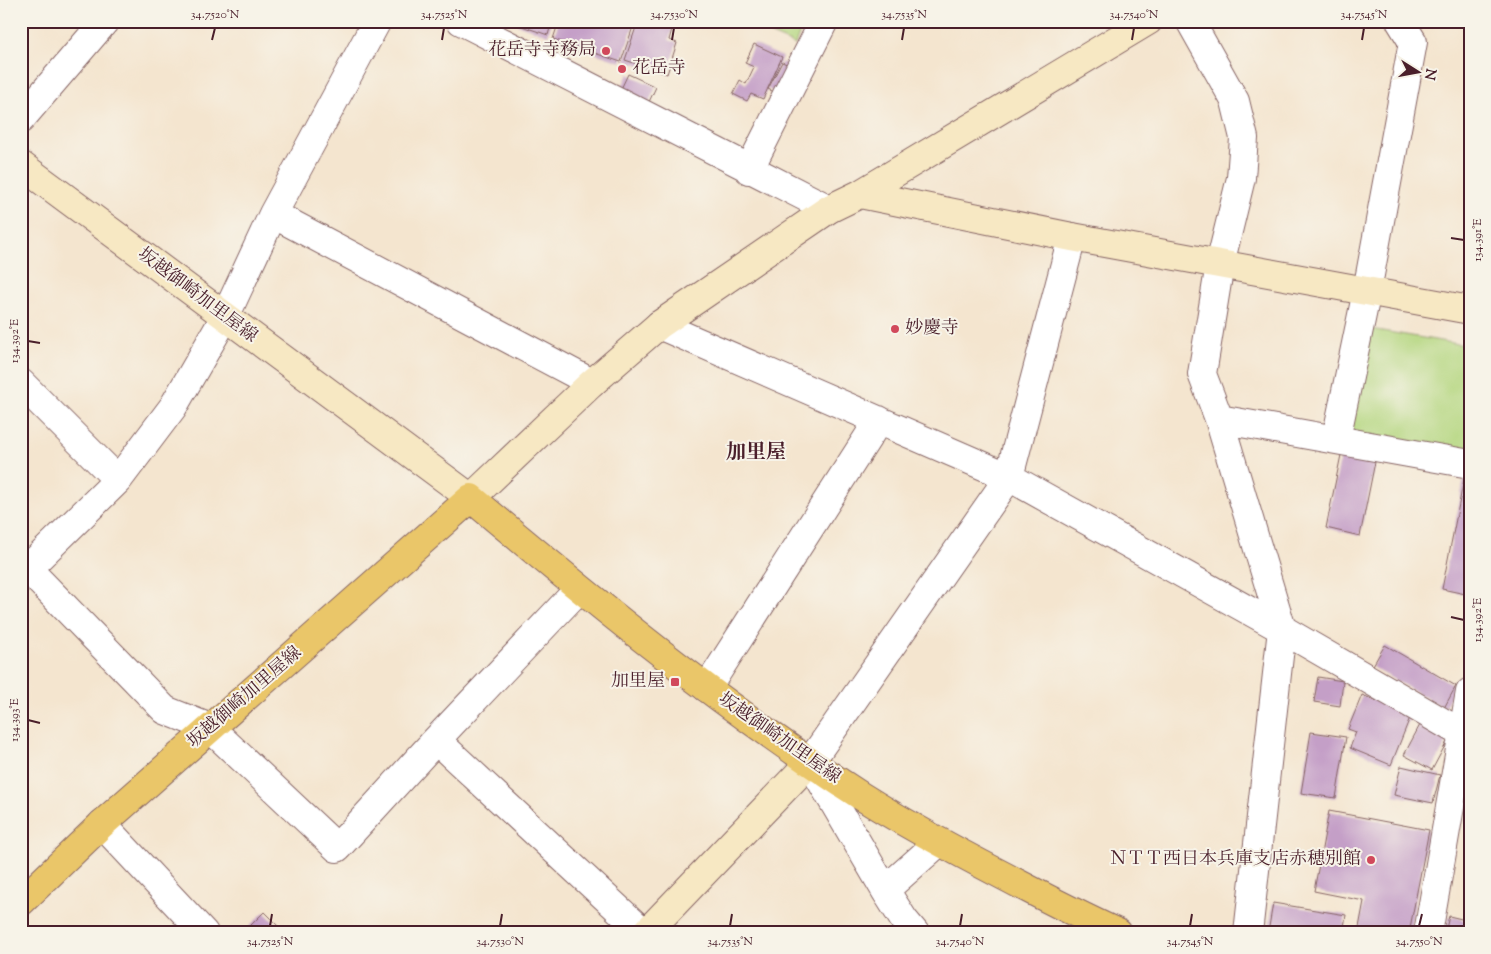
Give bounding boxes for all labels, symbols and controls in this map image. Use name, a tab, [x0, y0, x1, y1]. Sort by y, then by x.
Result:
text: 34.7520°N	[191, 6, 240, 24]
text: 34.7525°N	[421, 6, 468, 24]
text: 34.7530°N	[650, 6, 698, 24]
text: 34.7535°N	[881, 6, 927, 24]
text: 34.7540°N	[1110, 6, 1159, 24]
text: 34.7545°N	[1341, 6, 1388, 24]
place label: 花岳寺寺務局	[488, 38, 596, 64]
marker: 花岳寺寺務局	[600, 45, 612, 57]
north arrow	[1394, 48, 1444, 98]
place label: 花岳寺	[632, 56, 686, 82]
marker: 花岳寺	[616, 63, 628, 75]
text: N	[1418, 67, 1440, 81]
text: 134.391°E	[1469, 218, 1487, 262]
street label: 坂越御崎加里屋線	[132, 242, 262, 350]
place label: 妙慶寺	[905, 316, 959, 342]
text: 134.392°E	[6, 318, 24, 363]
marker: 妙慶寺	[889, 323, 901, 335]
district label: 加里屋	[726, 439, 786, 468]
text: 134.392°E	[1469, 597, 1487, 642]
street label: 坂越御崎加里屋線	[182, 641, 308, 755]
place label: 加里屋	[611, 669, 665, 695]
marker: 加里屋	[669, 676, 681, 688]
street label: 坂越御崎加里屋線	[713, 687, 845, 791]
text: 134.393°E	[6, 697, 24, 742]
place label: ＮＴＴ西日本兵庫支店赤穂別館	[1109, 847, 1361, 873]
marker: ＮＴＴ西日本兵庫支店赤穂別館	[1365, 854, 1377, 866]
text: 34.7525°N	[247, 933, 294, 951]
text: 34.7530°N	[476, 933, 524, 951]
text: 34.7535°N	[707, 933, 753, 951]
text: 34.7540°N	[936, 933, 985, 951]
text: 34.7545°N	[1167, 933, 1214, 951]
text: 34.7550°N	[1395, 933, 1443, 951]

